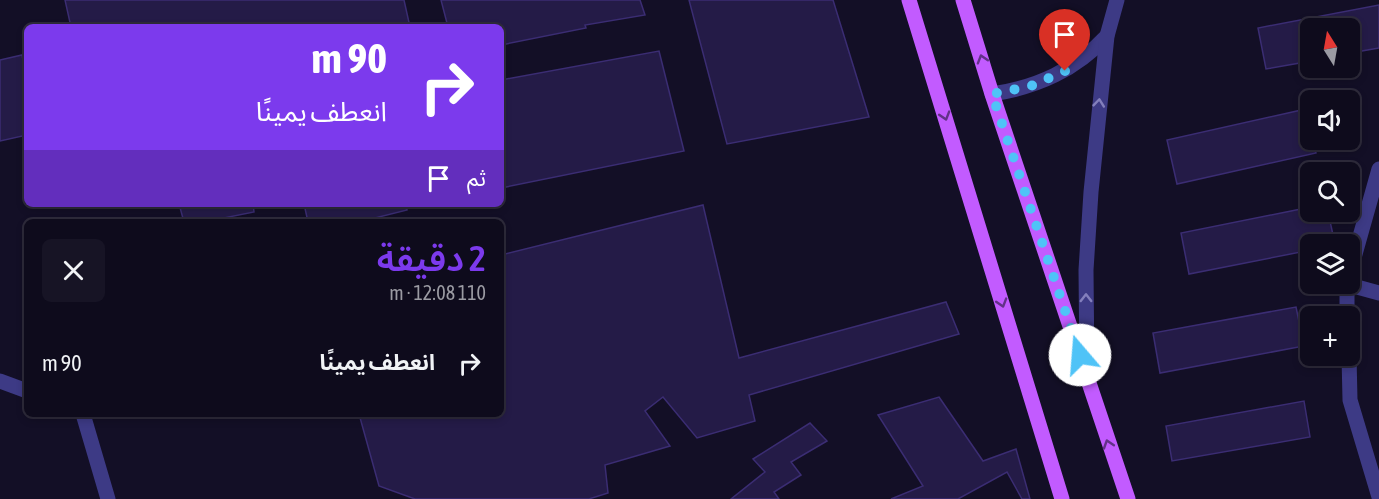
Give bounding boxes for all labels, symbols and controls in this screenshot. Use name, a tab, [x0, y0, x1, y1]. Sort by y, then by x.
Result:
pin	[1039, 9, 1090, 71]
icon: arrive	[1048, 18, 1081, 51]
north arrow	[1300, 18, 1360, 78]
map controls	[1300, 18, 1360, 366]
text: 90 m	[312, 34, 387, 82]
icon: right	[408, 48, 486, 126]
one-way arrow	[976, 54, 989, 65]
button: sound	[1300, 90, 1360, 150]
text: انعطف يمينًا	[256, 96, 387, 127]
one-way arrow	[1092, 99, 1105, 108]
one-way arrow	[938, 110, 950, 121]
icon: arrive	[422, 162, 455, 195]
button: search	[1300, 162, 1360, 222]
text: ثم	[467, 165, 486, 191]
button: layers	[1300, 234, 1360, 294]
text: 2 دقيقة	[377, 237, 486, 279]
button: close	[42, 239, 105, 302]
text: 110 m · 12:08	[389, 281, 486, 304]
one-way arrow	[1080, 293, 1092, 302]
one-way arrow	[995, 297, 1007, 308]
button: +	[1300, 306, 1360, 366]
position arrow	[1048, 323, 1112, 387]
icon: right	[453, 347, 486, 380]
text: انعطف يمينًا	[319, 349, 435, 375]
text: 90 m	[42, 350, 82, 376]
one-way arrow	[1103, 439, 1116, 450]

